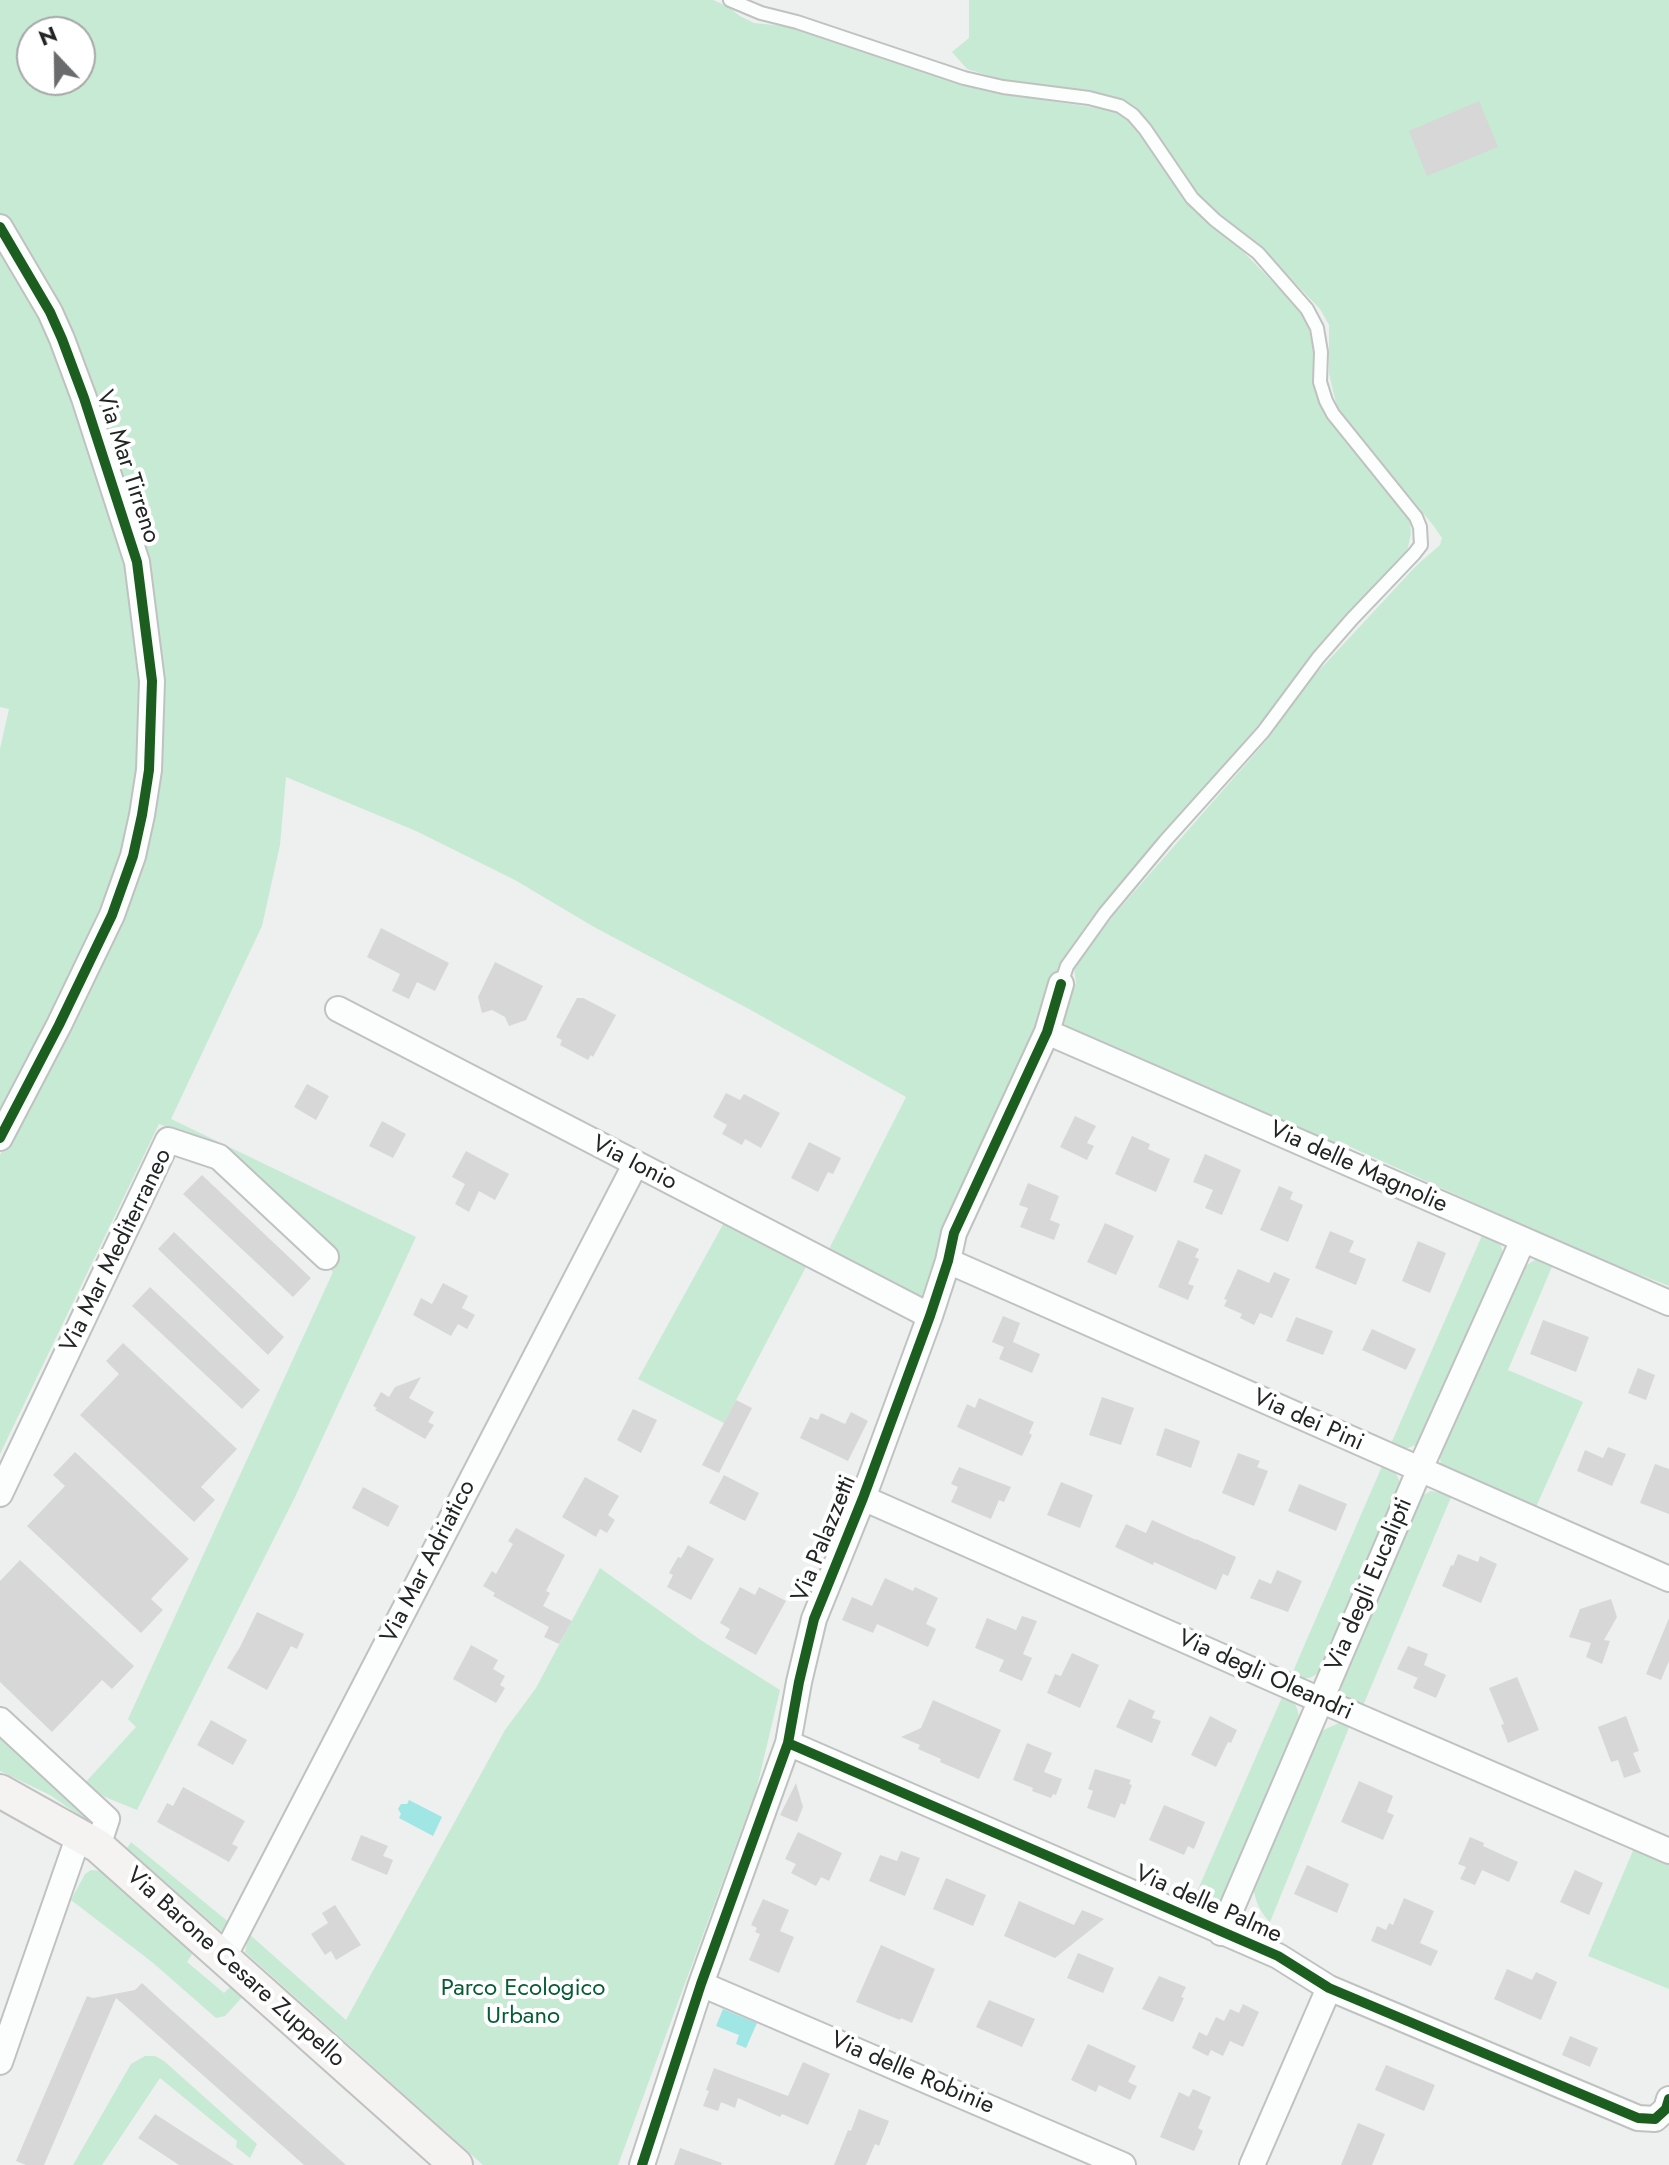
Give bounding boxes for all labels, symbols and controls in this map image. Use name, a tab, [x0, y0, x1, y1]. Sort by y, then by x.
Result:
north arrow	[16, 16, 96, 96]
text: N	[34, 17, 62, 54]
street label: Via Mar Tirreno	[89, 387, 165, 547]
street label: Via delle Magnolie	[1264, 1116, 1452, 1220]
street label: Via Ionio	[587, 1130, 681, 1198]
street label: Via Mar Mediterraneo	[55, 1144, 179, 1358]
street label: Via dei Pini	[1248, 1384, 1368, 1458]
street label: Via Palazzetti	[786, 1471, 864, 1607]
street label: Via Mar Adriatico	[375, 1476, 483, 1648]
street label: Via degli Eucalipti	[1320, 1494, 1420, 1676]
street label: Via degli Oleandri	[1173, 1624, 1357, 1728]
street label: Via delle Palme	[1130, 1860, 1286, 1950]
street label: Via Barone Cesare Zuppello	[119, 1862, 351, 2074]
park label: Parco Ecologico Urbano	[441, 1975, 605, 2031]
street label: Via delle Robinie	[826, 2027, 998, 2121]

